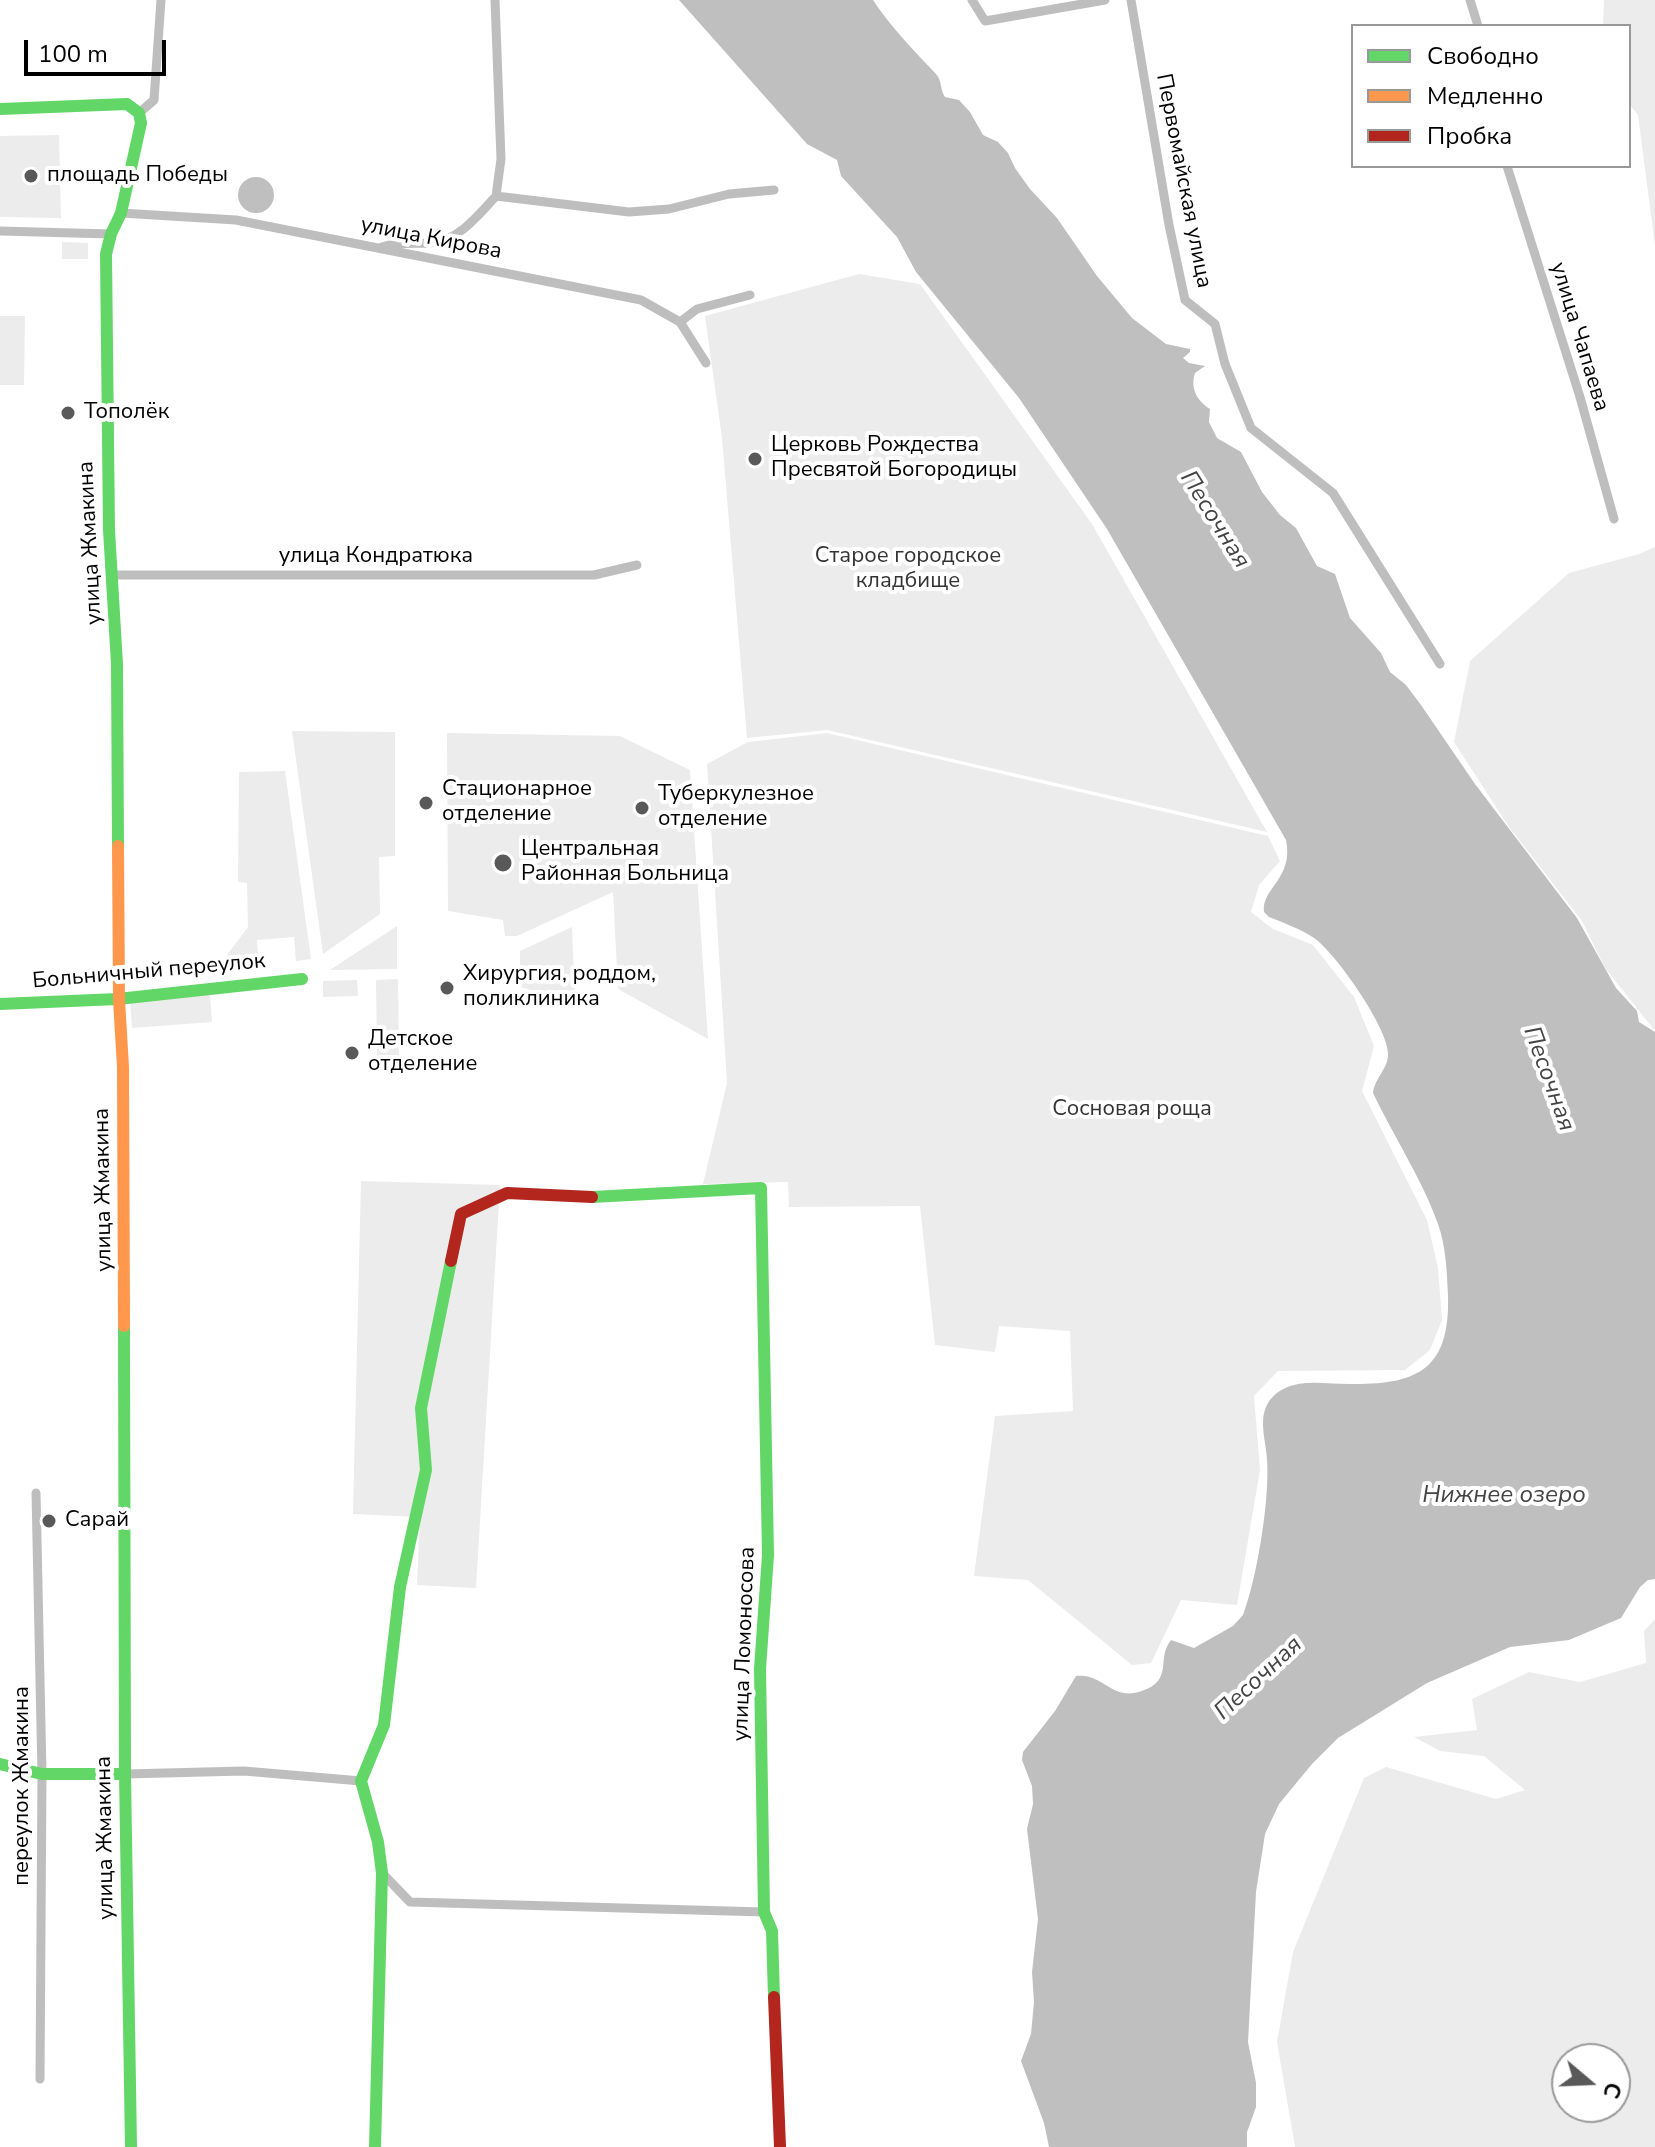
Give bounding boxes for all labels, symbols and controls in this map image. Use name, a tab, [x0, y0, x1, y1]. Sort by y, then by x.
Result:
scale bar	[28, 24, 170, 74]
legend	[1351, 24, 1631, 168]
text: 100 m	[38, 38, 108, 70]
text: Свободно	[1427, 40, 1539, 72]
street label: Первомайская улица	[1149, 71, 1217, 291]
text: Медленно	[1427, 80, 1543, 112]
text: Пробка	[1427, 120, 1512, 152]
place label: площадь Победы	[47, 163, 228, 189]
marker: площадь Победы	[22, 167, 40, 185]
street label: улица Кирова	[358, 212, 504, 266]
street label: улица Чапаева	[1544, 259, 1614, 415]
place label: Тополёк	[84, 400, 169, 426]
marker: Тополёк	[59, 404, 77, 422]
place label: Церковь Рождества Пресвятой Богородицы	[771, 433, 1017, 484]
marker: Церковь Рождества Пресвятой Богородицы	[746, 450, 764, 468]
street label: улица Жмакина	[74, 460, 108, 626]
water label: Песочная	[1173, 466, 1255, 574]
street label: улица Кондратюка	[279, 544, 473, 570]
park label: Старое городское кладбище	[815, 544, 1001, 596]
place label: Стационарное отделение	[442, 777, 592, 828]
place label: Туберкулезное отделение	[658, 782, 814, 834]
marker: Стационарное отделение	[417, 794, 435, 812]
marker: Туберкулезное отделение	[633, 799, 651, 817]
place label: Центральная Районная Больница	[521, 837, 729, 888]
marker: Центральная Районная Больница	[492, 852, 514, 874]
street label: Больничный переулок	[31, 949, 267, 995]
place label: Хирургия, роддом, поликлиника	[463, 962, 656, 1014]
marker: Хирургия, роддом, поликлиника	[438, 979, 456, 997]
water label: Песочная	[1516, 1023, 1580, 1135]
place label: Детское отделение	[368, 1027, 477, 1078]
marker: Детское отделение	[343, 1044, 361, 1062]
park label: Сосновая роща	[1052, 1097, 1212, 1123]
street label: улица Жмакина	[89, 1108, 119, 1272]
water label: Нижнее озеро	[1422, 1482, 1586, 1510]
place label: Сарай	[65, 1508, 129, 1534]
marker: Сарай	[40, 1512, 58, 1530]
street label: улица Ломоносова	[728, 1546, 762, 1742]
water label: Песочная	[1209, 1631, 1309, 1727]
street label: переулок Жмакина	[10, 1686, 36, 1886]
street label: улица Жмакина	[91, 1756, 121, 1920]
north arrow	[1551, 2043, 1631, 2123]
text: С	[1595, 2078, 1628, 2102]

